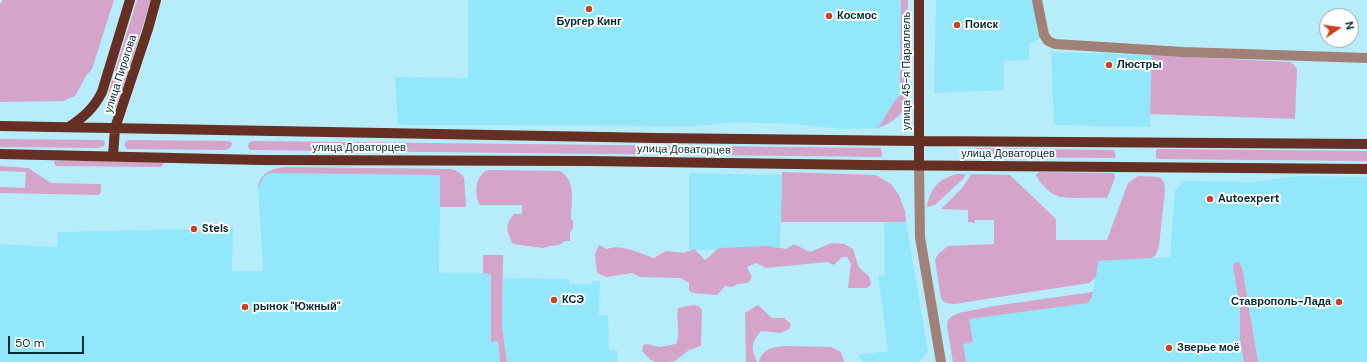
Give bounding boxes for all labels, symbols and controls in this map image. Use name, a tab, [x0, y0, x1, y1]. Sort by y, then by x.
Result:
marker: Бургер Кинг	[584, 4, 594, 14]
north arrow	[1319, 8, 1359, 48]
place label: Космос	[837, 9, 877, 23]
marker: Космос	[824, 11, 834, 21]
street label: улица 45-я Параллель	[900, 12, 914, 130]
place label: Бургер Кинг	[556, 15, 622, 29]
place label: Поиск	[965, 18, 998, 32]
marker: Поиск	[952, 20, 962, 30]
text: N	[1342, 20, 1357, 31]
street label: улица Пирогова	[102, 33, 140, 115]
place label: Люстры	[1117, 58, 1162, 72]
marker: Люстры	[1104, 60, 1114, 70]
street label: улица Доваторцев	[312, 141, 406, 155]
street label: улица Доваторцев	[637, 143, 731, 157]
street label: улица Доваторцев	[961, 147, 1055, 161]
place label: Autoexpert	[1218, 192, 1279, 206]
marker: Autoexpert	[1205, 194, 1215, 204]
place label: Stels	[202, 222, 229, 236]
marker: Stels	[189, 224, 199, 234]
place label: КСЭ	[562, 293, 584, 307]
marker: КСЭ	[549, 295, 559, 305]
place label: Ставрополь-Лада	[1231, 295, 1331, 309]
marker: Ставрополь-Лада	[1334, 297, 1344, 307]
place label: рынок "Южный"	[253, 300, 341, 314]
marker: рынок "Южный"	[240, 302, 250, 312]
scale bar	[10, 328, 86, 354]
text: 50 m	[15, 335, 44, 351]
place label: Зверье моё	[1177, 341, 1240, 355]
marker: Зверье моё	[1164, 343, 1174, 353]

